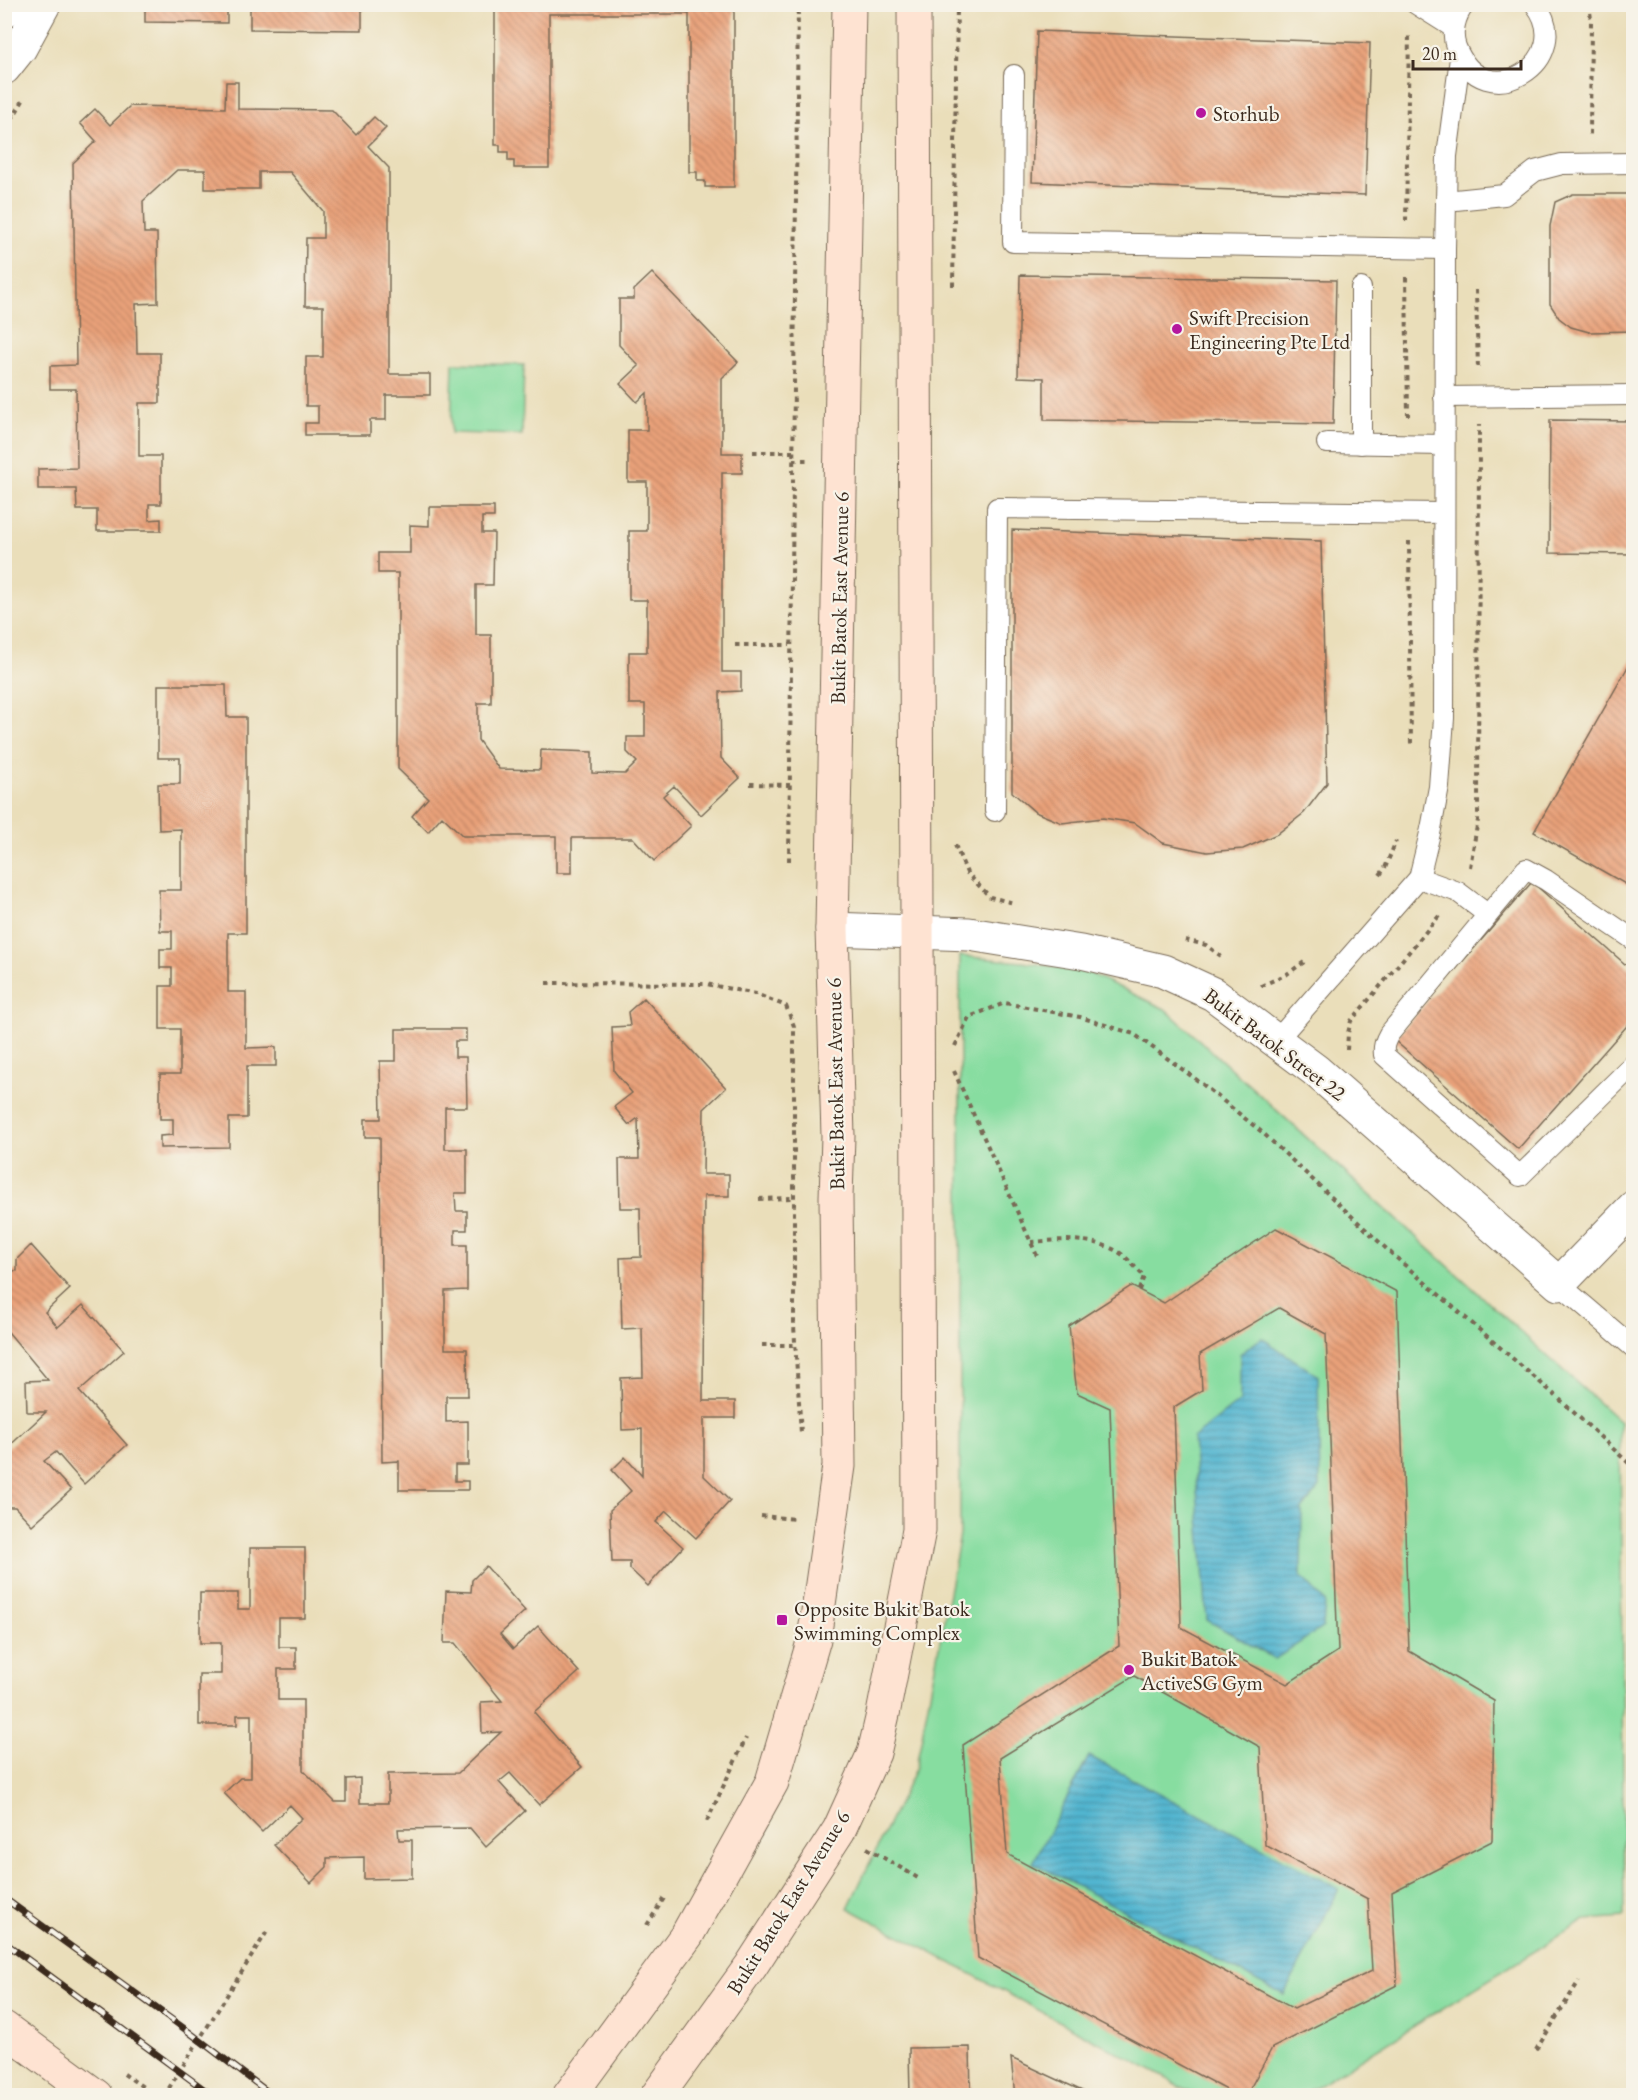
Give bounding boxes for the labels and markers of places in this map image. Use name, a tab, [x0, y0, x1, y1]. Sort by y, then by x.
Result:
place label: Storhub	[1213, 100, 1280, 127]
marker: Storhub	[1194, 106, 1208, 120]
place label: Swift Precision Engineering Pte Ltd	[1189, 304, 1350, 355]
marker: Swift Precision Engineering Pte Ltd	[1170, 322, 1184, 336]
place label: Opposite Bukit Batok Swimming Complex	[794, 1595, 971, 1646]
marker: Opposite Bukit Batok Swimming Complex	[775, 1613, 789, 1627]
place label: Bukit Batok ActiveSG Gym	[1140, 1645, 1263, 1696]
marker: Bukit Batok ActiveSG Gym	[1122, 1663, 1136, 1677]

